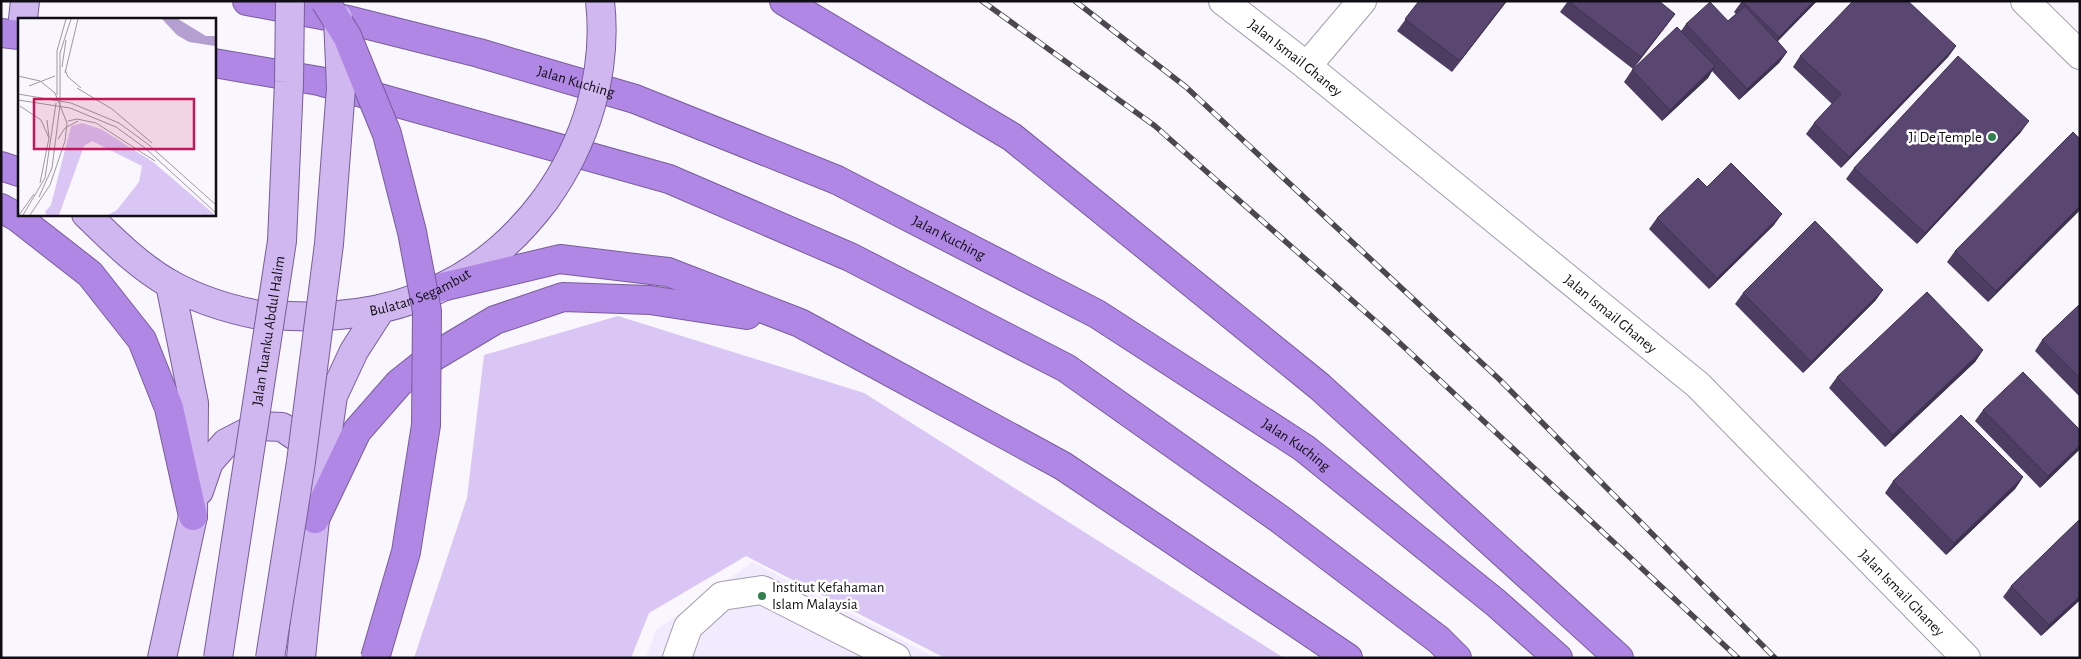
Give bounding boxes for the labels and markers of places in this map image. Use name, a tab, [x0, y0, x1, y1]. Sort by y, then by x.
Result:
place label: Ji De Temple	[1909, 130, 1982, 145]
marker: Ji De Temple	[1986, 131, 1998, 143]
place label: Institut Kefahaman Islam Malaysia	[772, 580, 884, 612]
marker: Institut Kefahaman Islam Malaysia	[756, 590, 768, 602]

